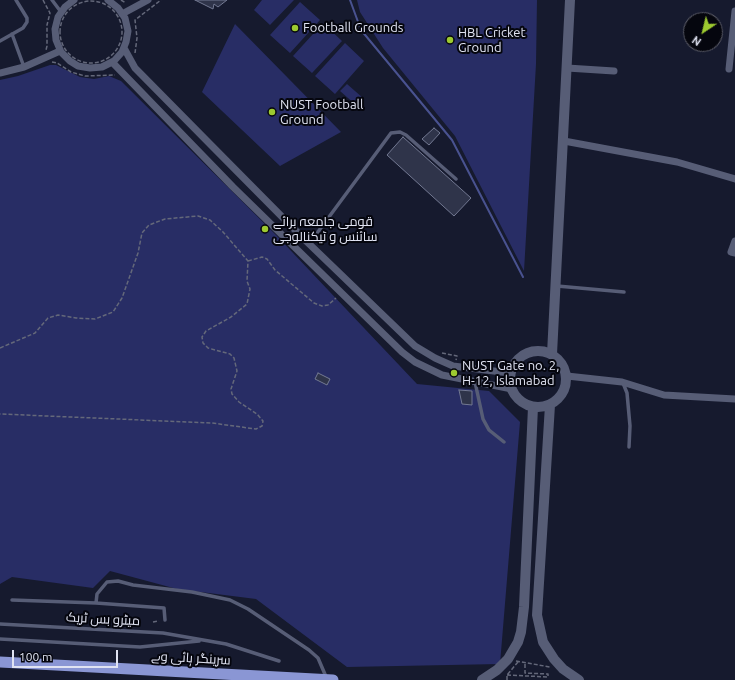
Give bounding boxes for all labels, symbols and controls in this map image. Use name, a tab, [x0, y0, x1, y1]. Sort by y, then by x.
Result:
north arrow	[683, 12, 723, 52]
place label: Football Grounds	[303, 20, 403, 36]
marker: Football Grounds	[290, 23, 300, 33]
place label: HBL Cricket Ground	[458, 25, 526, 56]
text: N	[690, 34, 703, 48]
marker: HBL Cricket Ground	[445, 35, 455, 45]
place label: NUST Football Ground	[280, 97, 363, 128]
marker: NUST Football Ground	[267, 107, 277, 117]
place label: قومی جامعہ برائے سائنس و ٹیکنالوجی	[273, 214, 377, 245]
marker: قومی جامعہ برائے سائنس و ٹیکنالوجی	[260, 224, 270, 234]
place label: NUST Gate no. 2, H-12, Islamabad	[462, 358, 559, 389]
marker: NUST Gate no. 2, H-12, Islamabad	[449, 368, 459, 378]
street label: میٹرو بس ٹریک	[66, 609, 140, 629]
scale bar	[14, 642, 120, 668]
street label: سرینگر ہائی وے	[151, 648, 231, 668]
text: 100 m	[19, 650, 52, 663]

